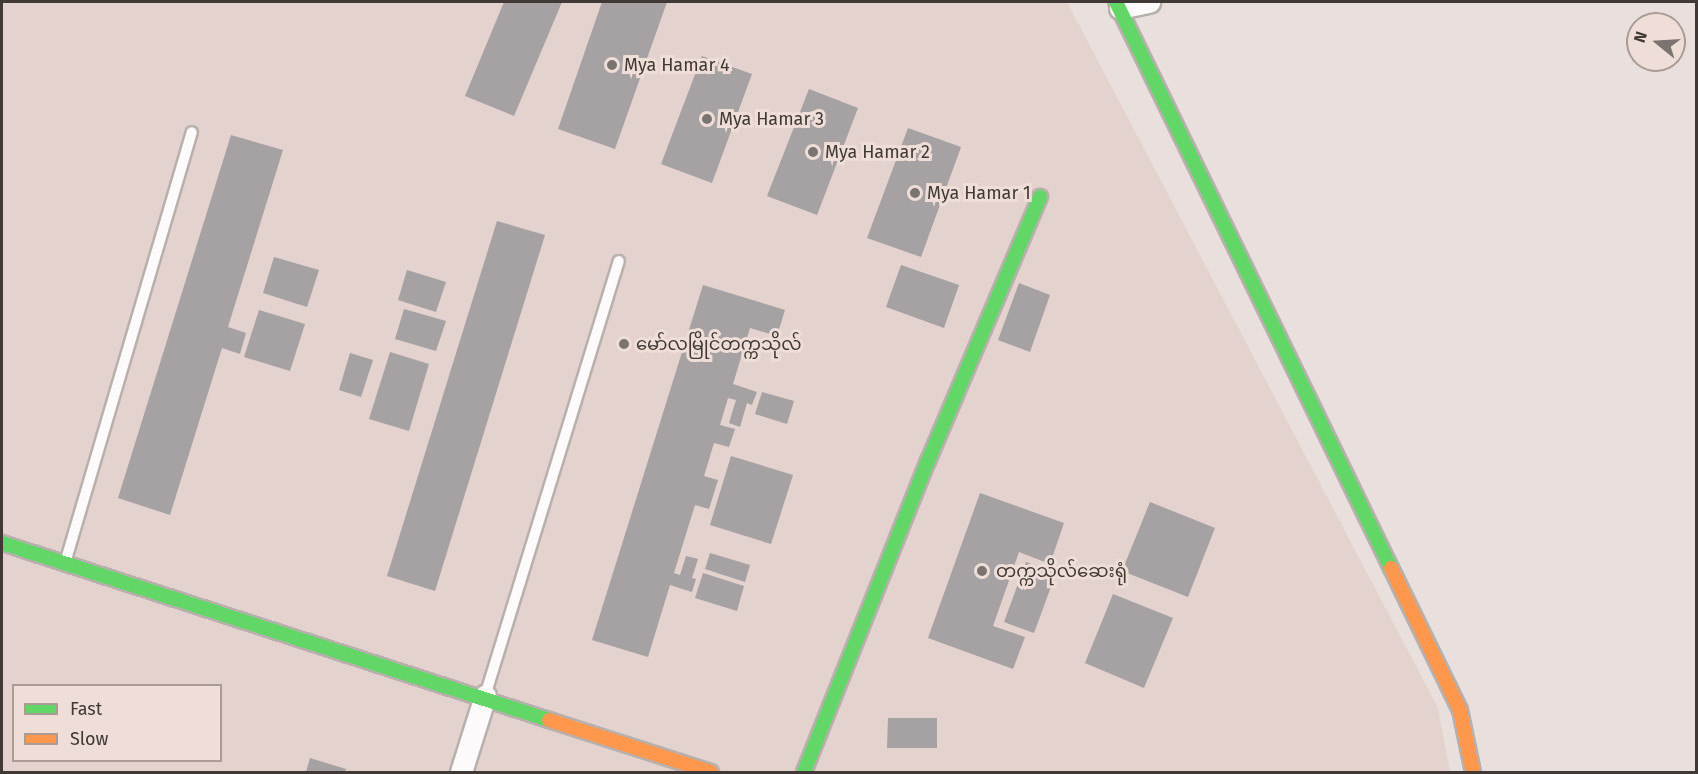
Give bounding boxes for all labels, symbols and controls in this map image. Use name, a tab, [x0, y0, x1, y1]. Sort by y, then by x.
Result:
north arrow	[1626, 12, 1686, 72]
text: N	[1630, 29, 1651, 45]
place label: Mya Hamar 4	[624, 54, 730, 76]
marker: Mya Hamar 4	[605, 58, 619, 72]
place label: Mya Hamar 3	[719, 108, 824, 130]
marker: Mya Hamar 3	[700, 112, 714, 126]
place label: Mya Hamar 2	[825, 141, 930, 163]
marker: Mya Hamar 2	[806, 145, 820, 159]
place label: Mya Hamar 1	[927, 182, 1031, 204]
marker: Mya Hamar 1	[908, 186, 922, 200]
place label: မော်လမြိုင်တက္ကသိုလ်	[636, 333, 801, 355]
marker: မော်လမြိုင်တက္ကသိုလ်	[617, 337, 631, 351]
place label: တက္ကသိုလ်ဆေးရုံ	[996, 560, 1127, 582]
marker: တက္ကသိုလ်ဆေးရုံ	[973, 562, 991, 580]
legend	[12, 684, 222, 762]
text: Fast	[70, 698, 102, 720]
text: Slow	[70, 728, 108, 750]

